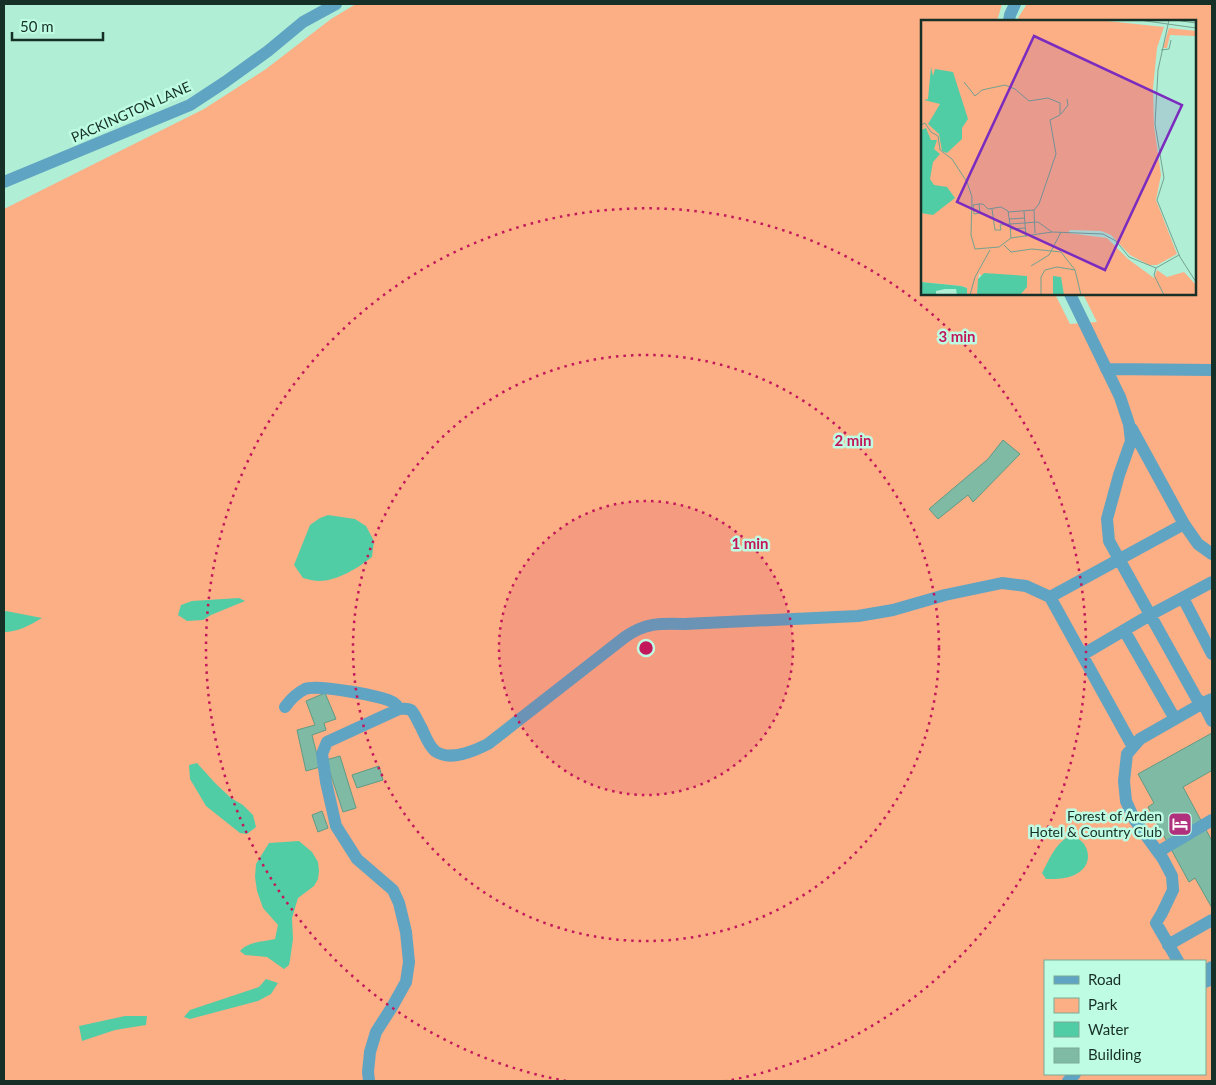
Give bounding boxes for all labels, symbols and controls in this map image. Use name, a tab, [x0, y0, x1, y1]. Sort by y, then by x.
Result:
scale bar	[12, 10, 104, 42]
text: 50 m	[20, 17, 54, 35]
inset map	[921, 20, 1196, 295]
street label: PACKINGTON LANE	[68, 78, 193, 146]
text: 3 min	[938, 327, 976, 345]
text: 2 min	[834, 431, 872, 449]
text: 1 min	[731, 534, 769, 552]
centre of rings	[637, 639, 655, 657]
place label: Forest of Arden Hotel & Country Club	[1029, 807, 1162, 840]
hotel icon: Forest of Arden Hotel & Country Club	[1167, 811, 1193, 837]
legend	[1044, 960, 1206, 1075]
text: Road	[1088, 970, 1121, 988]
text: Park	[1088, 995, 1118, 1013]
text: Water	[1088, 1020, 1129, 1038]
text: Building	[1088, 1045, 1141, 1063]

